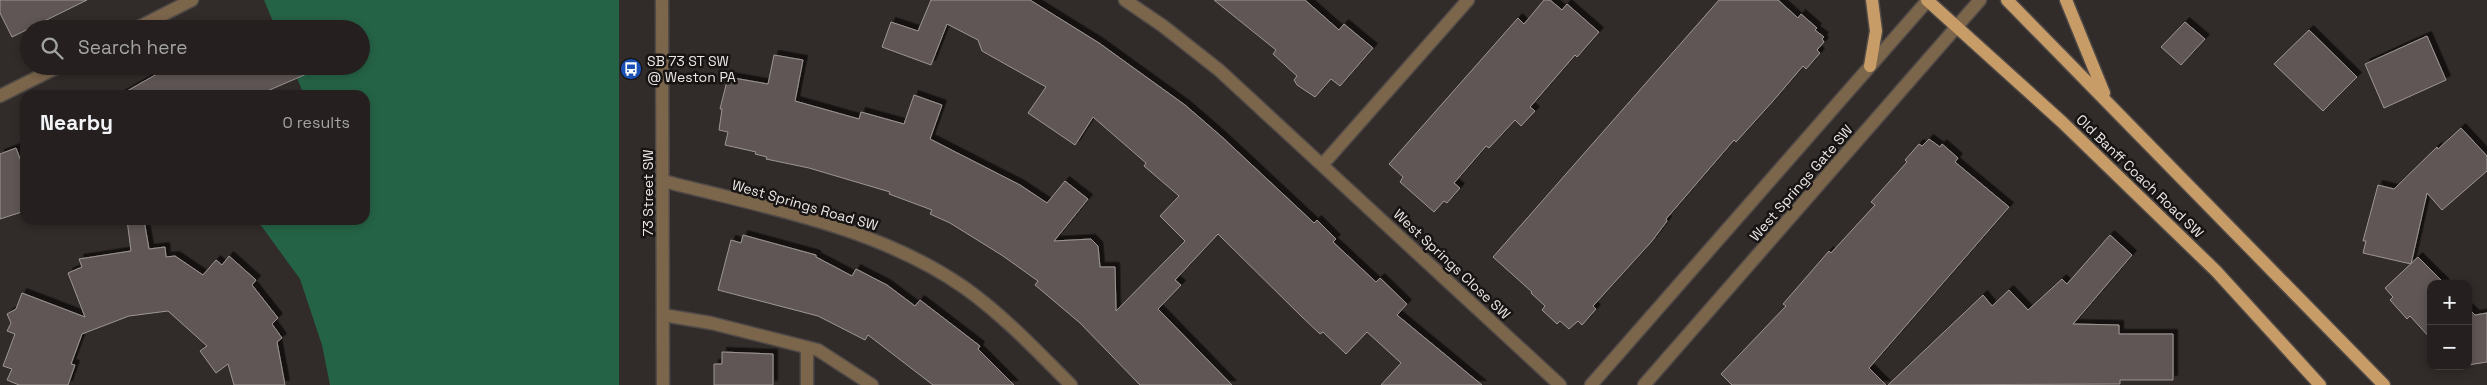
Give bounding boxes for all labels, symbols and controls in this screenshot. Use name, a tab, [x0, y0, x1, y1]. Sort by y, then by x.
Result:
search box	[20, 20, 370, 75]
icon: search	[38, 34, 66, 62]
text: Search here	[78, 35, 188, 60]
place label: SB 73 ST SW @ Weston PA	[647, 52, 736, 86]
bus stop icon: SB 73 ST SW @ Weston PA	[619, 57, 643, 81]
text: Nearby	[40, 109, 113, 136]
street label: Old Banff Coach Road SW	[2073, 110, 2207, 242]
text: 0 results	[282, 112, 350, 133]
street label: West Springs Gate SW	[1746, 121, 1856, 245]
street label: 73 Street SW	[639, 149, 657, 237]
street label: West Springs Road SW	[730, 176, 880, 234]
street label: West Springs Close SW	[1390, 205, 1514, 323]
map controls	[2427, 280, 2472, 370]
button: +	[2427, 280, 2472, 325]
button: −	[2427, 325, 2472, 370]

